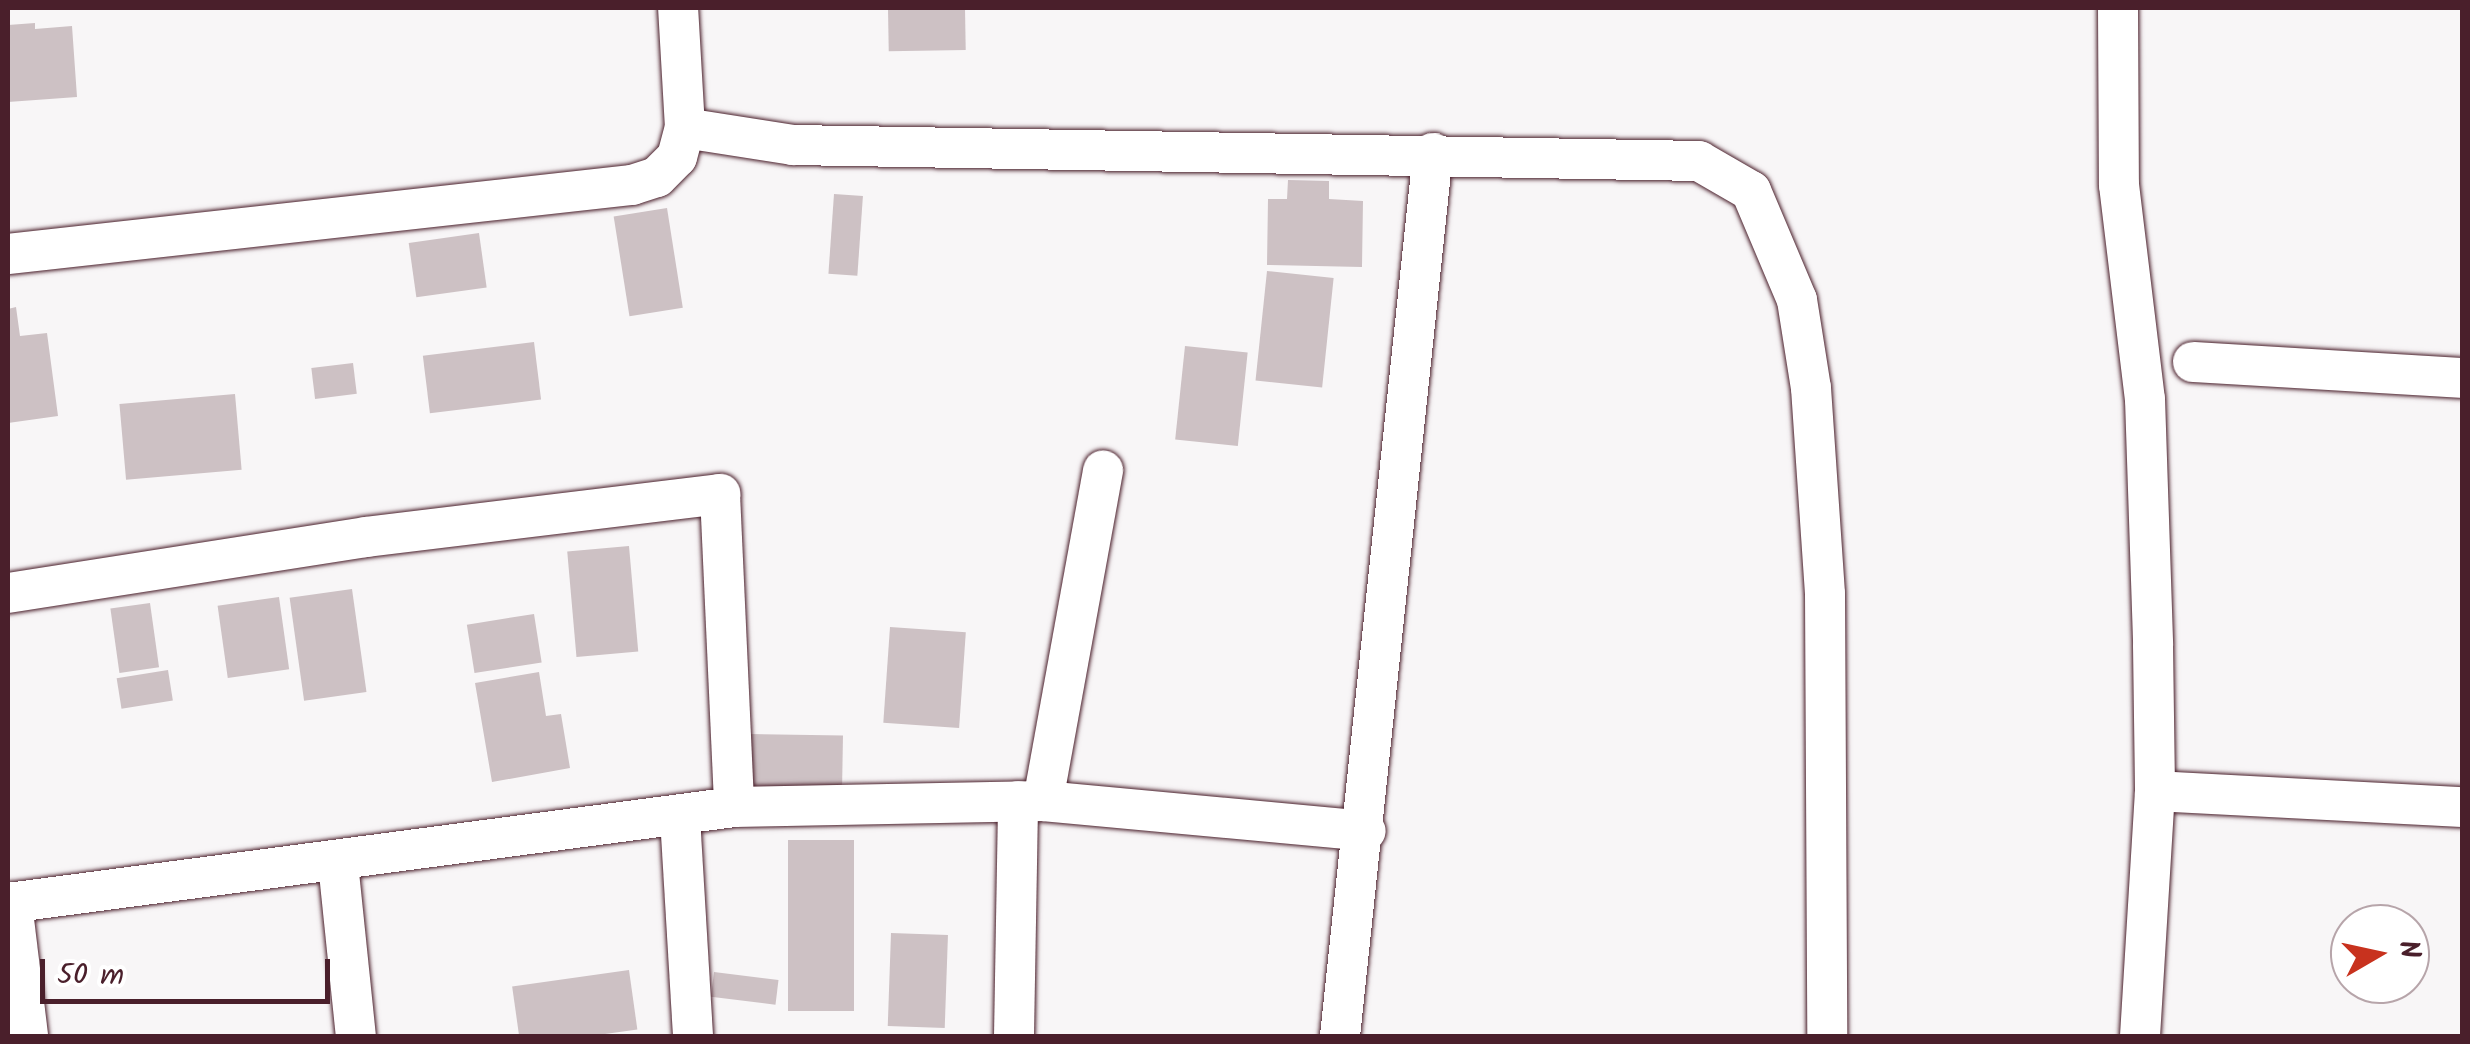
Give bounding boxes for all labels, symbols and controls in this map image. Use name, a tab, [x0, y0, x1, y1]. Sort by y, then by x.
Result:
north arrow	[2330, 904, 2430, 1004]
text: N	[2385, 937, 2432, 962]
scale bar	[45, 939, 335, 1001]
text: 50 m	[57, 952, 124, 1000]

